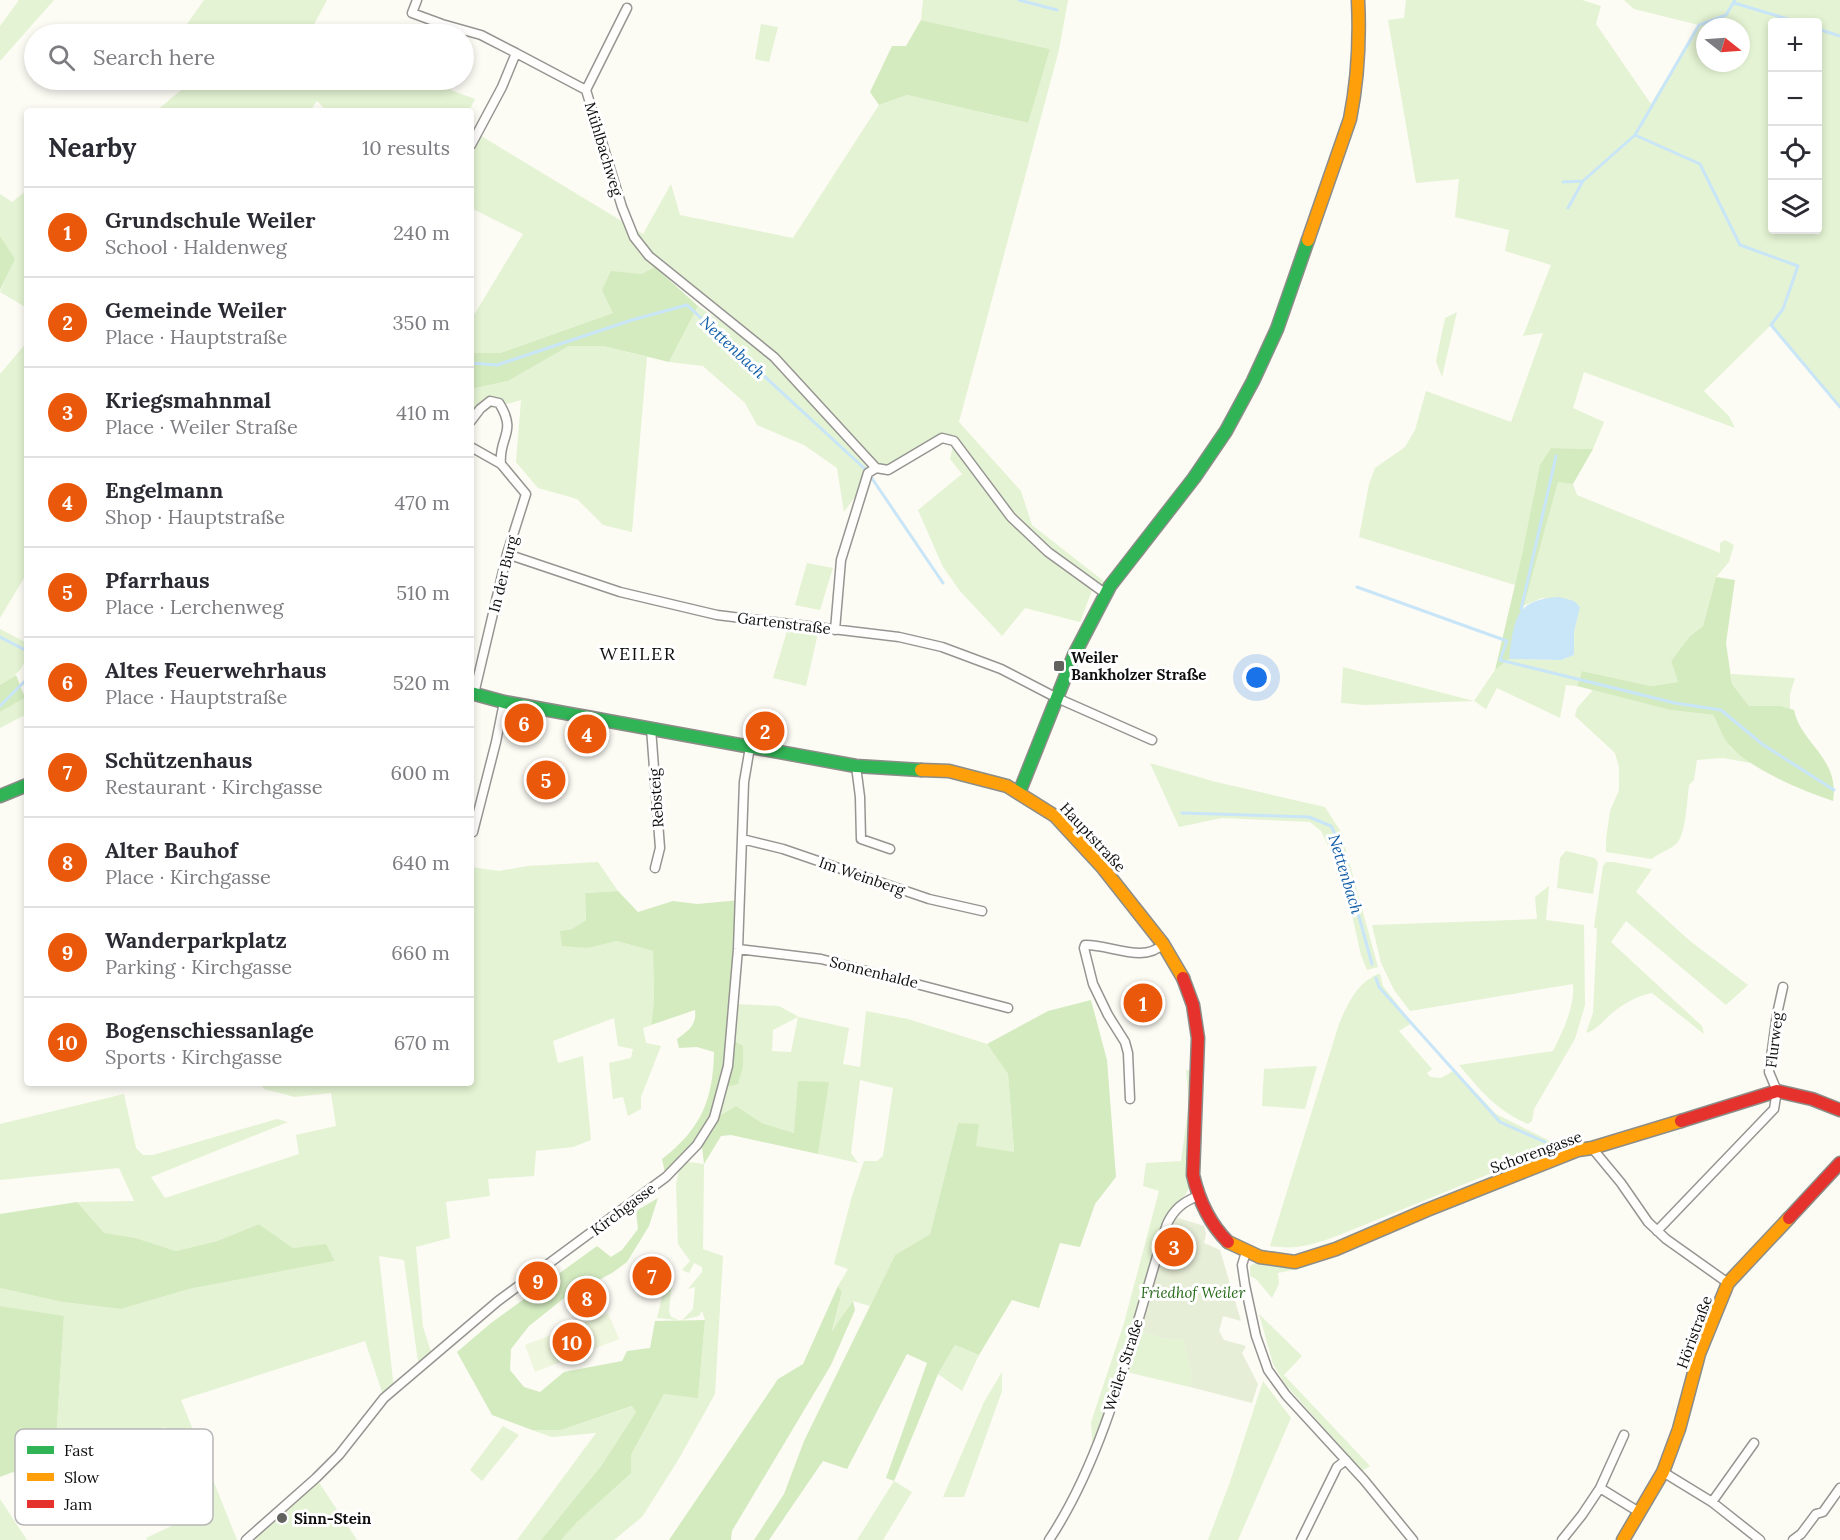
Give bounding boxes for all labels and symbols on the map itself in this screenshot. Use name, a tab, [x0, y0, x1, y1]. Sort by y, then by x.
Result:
north arrow	[1696, 18, 1750, 72]
street label: Mühlbachweg	[581, 100, 628, 199]
water label: Nettenbach	[696, 312, 770, 382]
street label: In der Burg	[484, 533, 522, 614]
street label: Gartenstraße	[736, 608, 832, 638]
district label: WEILER	[599, 642, 677, 665]
place label: Weiler Bankholzer Straße	[1071, 648, 1206, 684]
marker: Weiler Bankholzer Straße	[1052, 659, 1066, 673]
your location	[1242, 663, 1271, 692]
pin: 6	[504, 700, 544, 746]
pin: 2	[746, 708, 784, 754]
pin: 4	[568, 712, 606, 756]
pin: 5	[526, 758, 566, 802]
street label: Rebsteig	[644, 767, 668, 828]
street label: Hauptstraße	[1056, 798, 1130, 876]
water label: Nettenbach	[1324, 832, 1368, 916]
street label: Im Weinberg	[817, 852, 908, 900]
street label: Sonnenhalde	[828, 952, 920, 992]
pin: 1	[1124, 980, 1162, 1026]
street label: Flurweg	[1761, 1010, 1787, 1069]
street label: Schorengasse	[1488, 1127, 1584, 1177]
street label: Kirchgasse	[587, 1179, 659, 1239]
pin: 3	[1154, 1224, 1194, 1270]
pin: 7	[632, 1254, 672, 1298]
pin: 9	[518, 1258, 558, 1304]
pin: 8	[568, 1276, 606, 1320]
park label: Friedhof Weiler	[1141, 1283, 1246, 1302]
street label: Höristraße	[1672, 1293, 1716, 1371]
street label: Weiler Straße	[1099, 1316, 1147, 1414]
pin: 10	[552, 1320, 592, 1364]
legend	[15, 1429, 213, 1525]
text: Fast	[64, 1440, 95, 1460]
text: Slow	[64, 1467, 100, 1487]
text: Jam	[63, 1494, 92, 1514]
place label: Sinn-Stein	[294, 1509, 372, 1528]
marker: Sinn-Stein	[275, 1511, 289, 1525]

